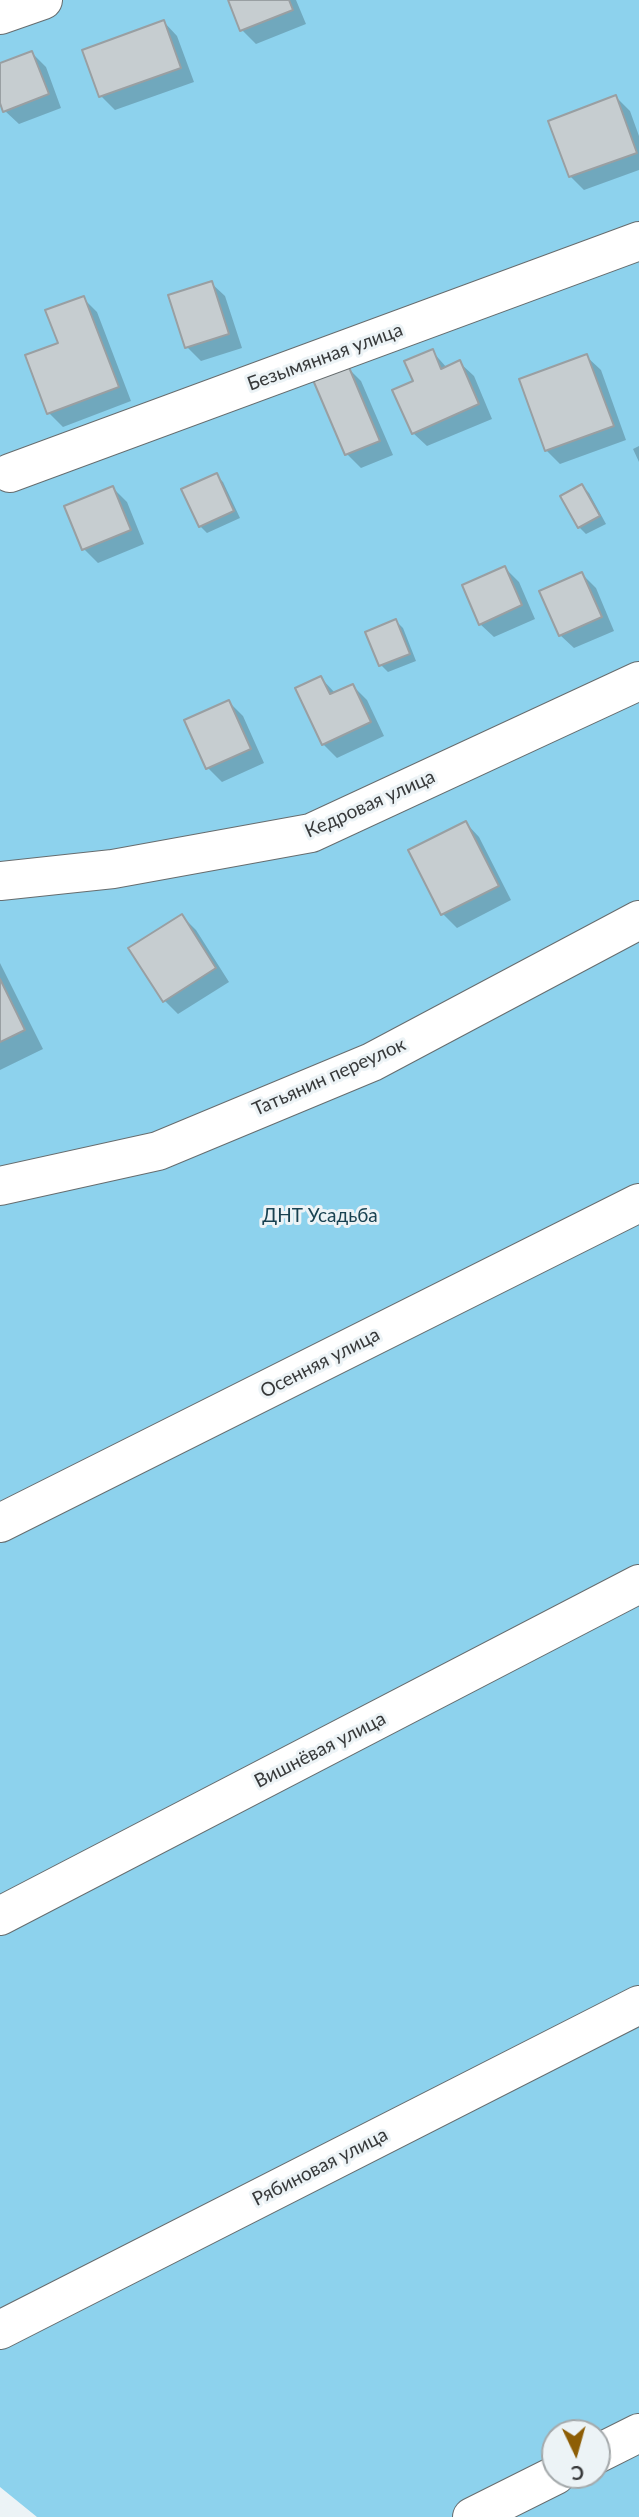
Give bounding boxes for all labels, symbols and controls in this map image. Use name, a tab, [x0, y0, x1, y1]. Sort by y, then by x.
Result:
street label: Безымянная улица	[244, 318, 406, 396]
street label: Кедровая улица	[301, 765, 439, 843]
street label: Татьянин переулок	[249, 1033, 409, 1121]
park label: ДНТ Усадьба	[262, 1205, 378, 1227]
street label: Осенняя улица	[257, 1323, 383, 1403]
street label: Вишнёвая улица	[251, 1707, 389, 1793]
street label: Рябиновая улица	[249, 2123, 391, 2211]
north arrow	[541, 2419, 611, 2489]
text: С	[570, 2461, 585, 2485]

